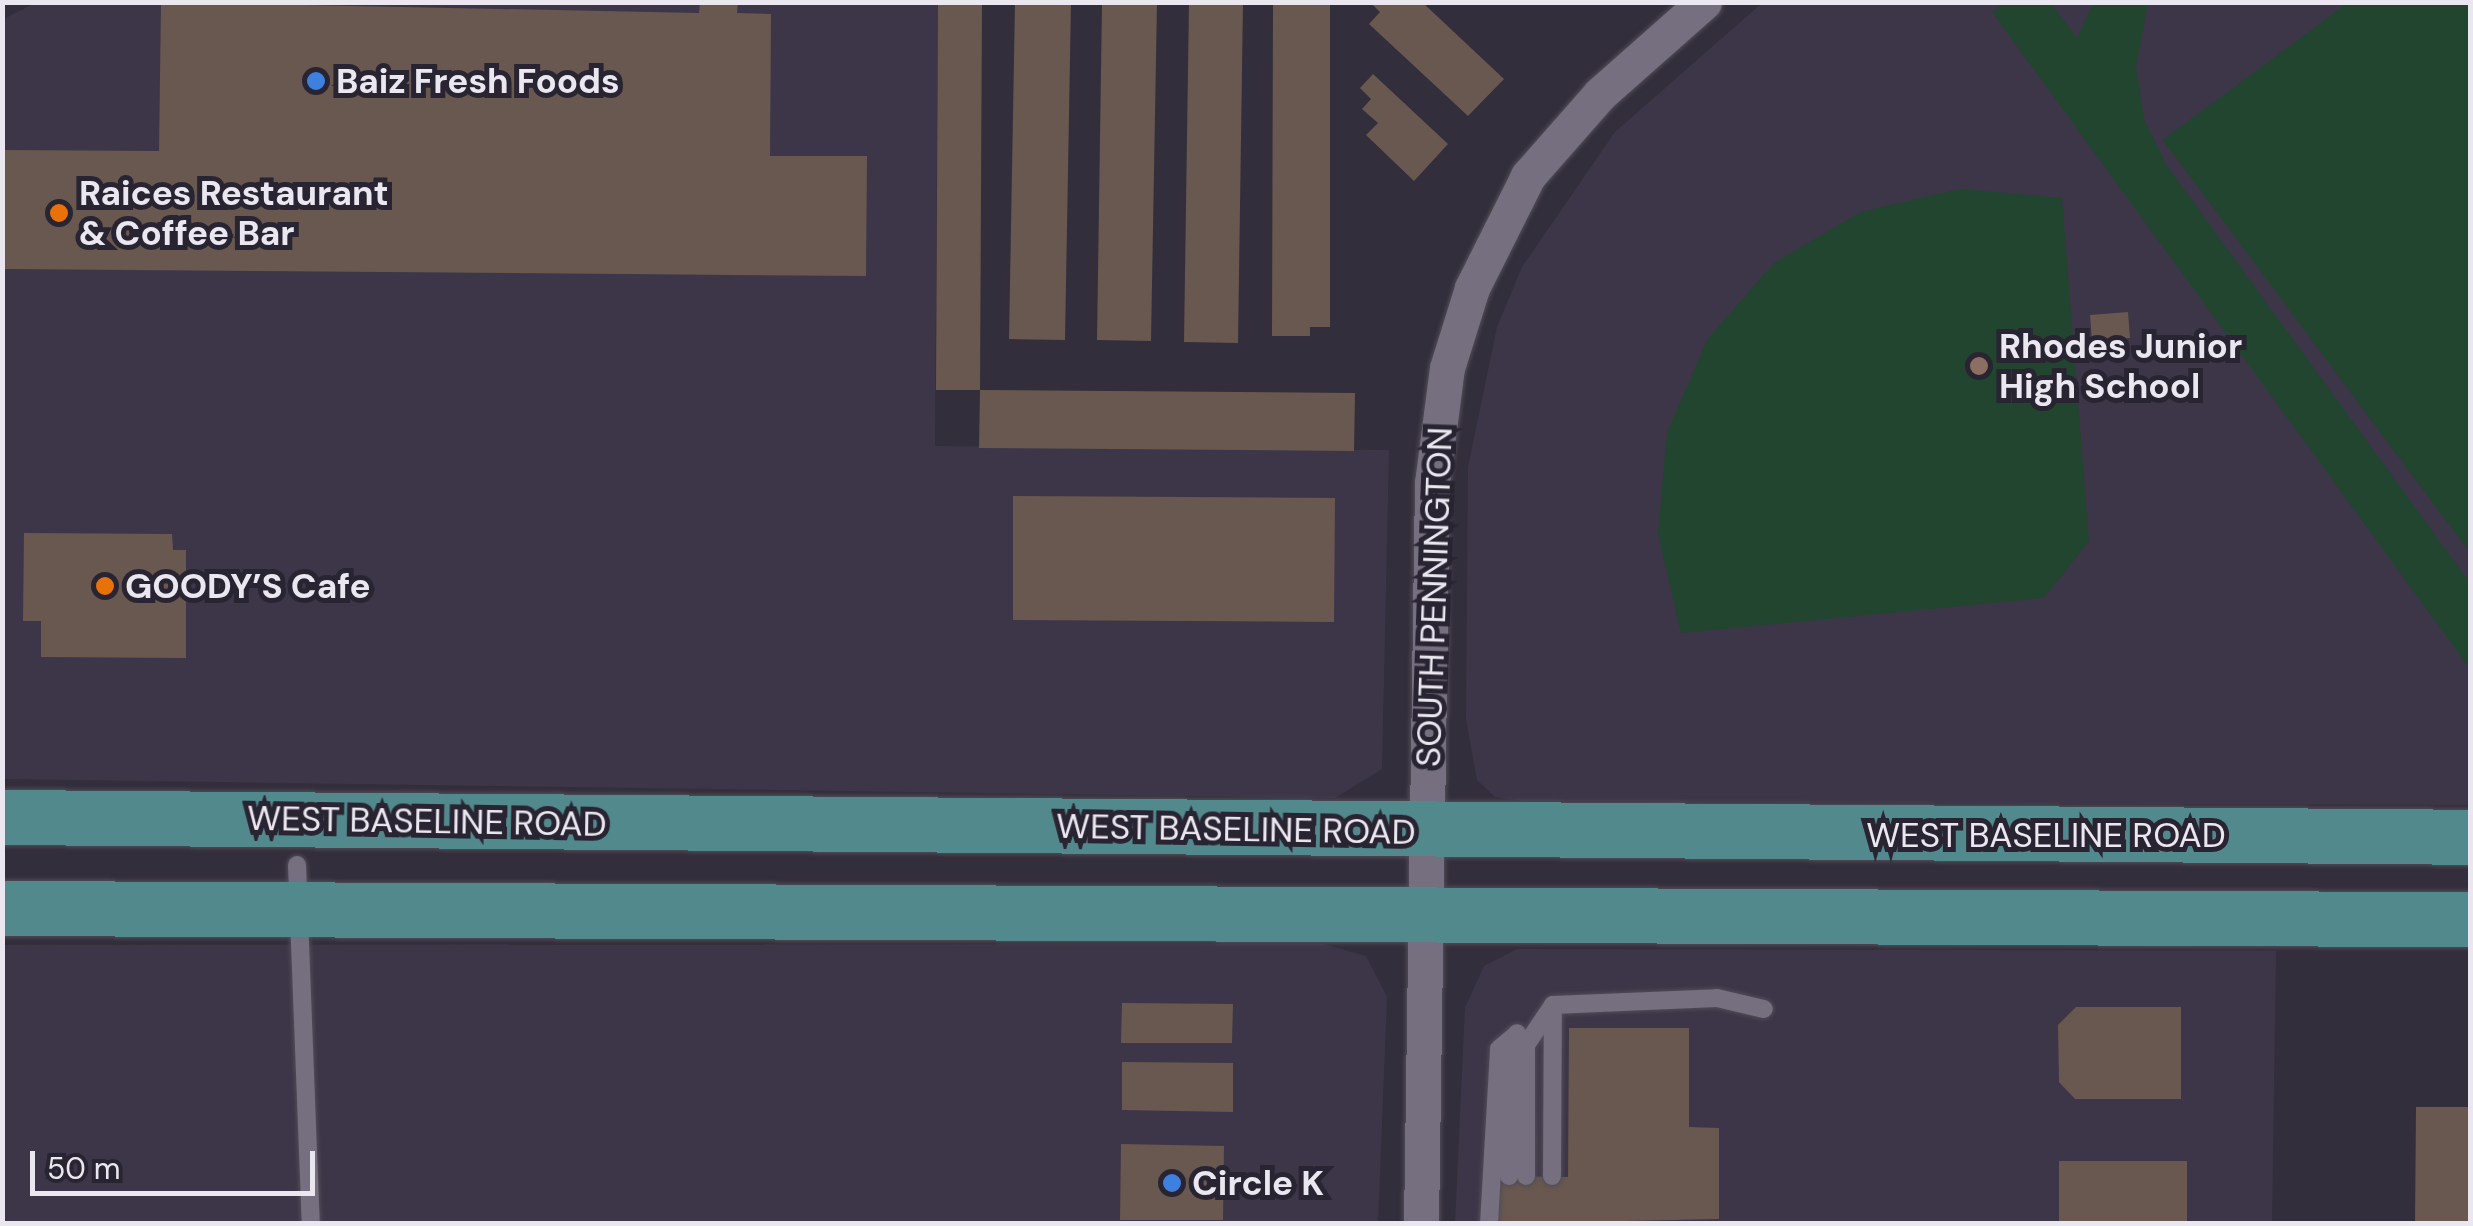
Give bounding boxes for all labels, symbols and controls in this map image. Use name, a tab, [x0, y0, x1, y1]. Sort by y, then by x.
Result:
place label: Baiz Fresh Foods	[336, 60, 620, 102]
marker: Baiz Fresh Foods	[305, 70, 327, 92]
place label: Raices Restaurant & Coffee Bar	[79, 172, 389, 254]
marker: Raices Restaurant & Coffee Bar	[48, 202, 70, 224]
place label: Rhodes Junior High School	[1999, 325, 2242, 407]
marker: Rhodes Junior High School	[1968, 355, 1990, 377]
street label: SOUTH PENNINGTON	[1407, 426, 1461, 768]
place label: GOODY’S Cafe	[125, 565, 370, 607]
marker: GOODY’S Cafe	[94, 575, 116, 597]
street label: WEST BASELINE ROAD	[247, 797, 607, 845]
street label: WEST BASELINE ROAD	[1056, 805, 1416, 853]
street label: WEST BASELINE ROAD	[1866, 814, 2226, 856]
scale bar	[35, 1131, 320, 1193]
text: 50 m	[47, 1149, 121, 1188]
place label: Circle K	[1192, 1162, 1324, 1204]
marker: Circle K	[1161, 1172, 1183, 1194]

